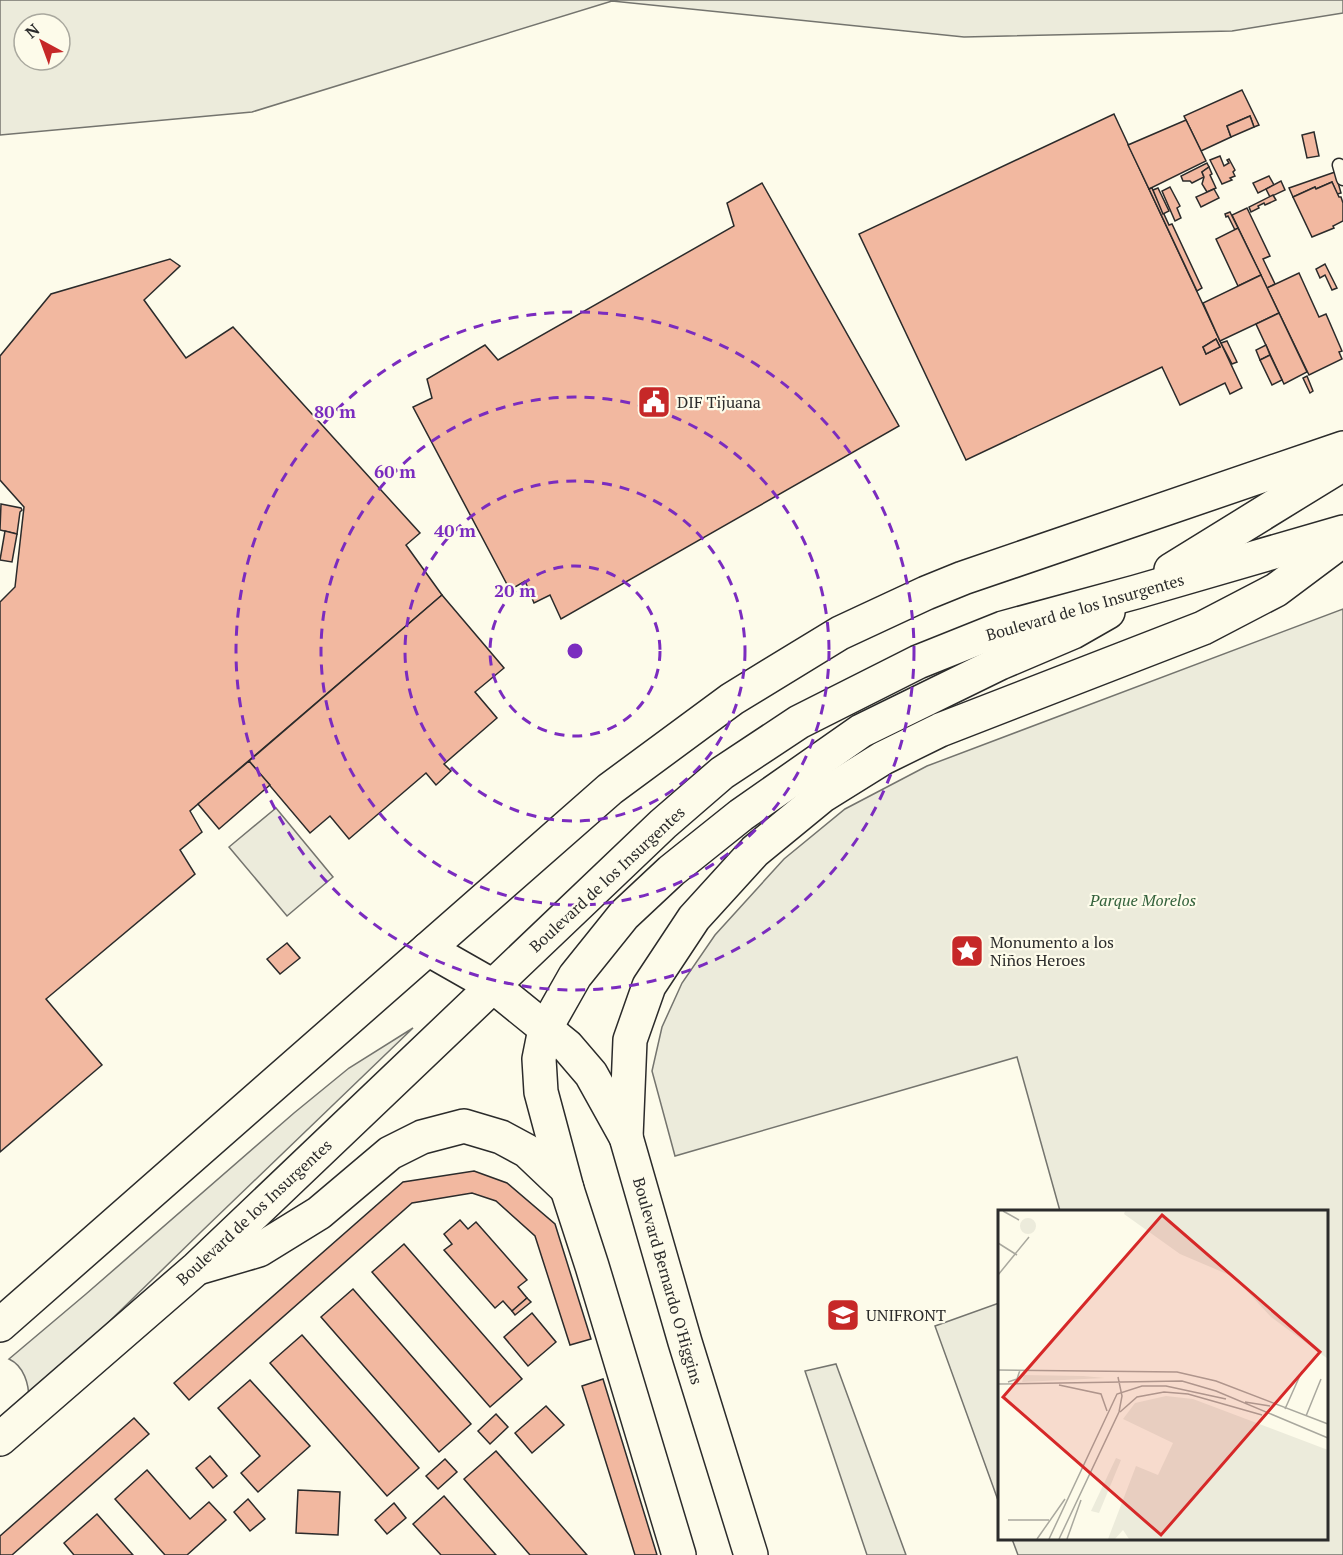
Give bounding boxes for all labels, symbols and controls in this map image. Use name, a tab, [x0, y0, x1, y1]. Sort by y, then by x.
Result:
north arrow	[12, 12, 72, 72]
text: N	[20, 18, 44, 43]
public building icon: DIF Tijuana	[636, 384, 672, 420]
place label: DIF Tijuana	[677, 391, 761, 413]
text: 80 m	[314, 399, 356, 423]
text: 60 m	[374, 459, 416, 483]
text: 40 m	[434, 518, 476, 542]
street label: Boulevard de los Insurgentes	[983, 568, 1187, 646]
text: 20 m	[494, 578, 536, 602]
centre of rings	[565, 641, 585, 661]
street label: Boulevard de los Insurgentes	[524, 801, 690, 957]
park label: Parque Morelos	[1089, 889, 1197, 911]
place label: Monumento a los Niños Heroes	[990, 931, 1114, 971]
place icon: Monumento a los Niños Heroes	[949, 933, 985, 969]
street label: Boulevard de los Insurgentes	[171, 1134, 337, 1290]
street label: Boulevard Bernardo O'Higgins	[628, 1175, 708, 1387]
inset map	[998, 1210, 1328, 1540]
school or university icon: UNIFRONT	[825, 1297, 861, 1333]
place label: UNIFRONT	[866, 1304, 946, 1326]

